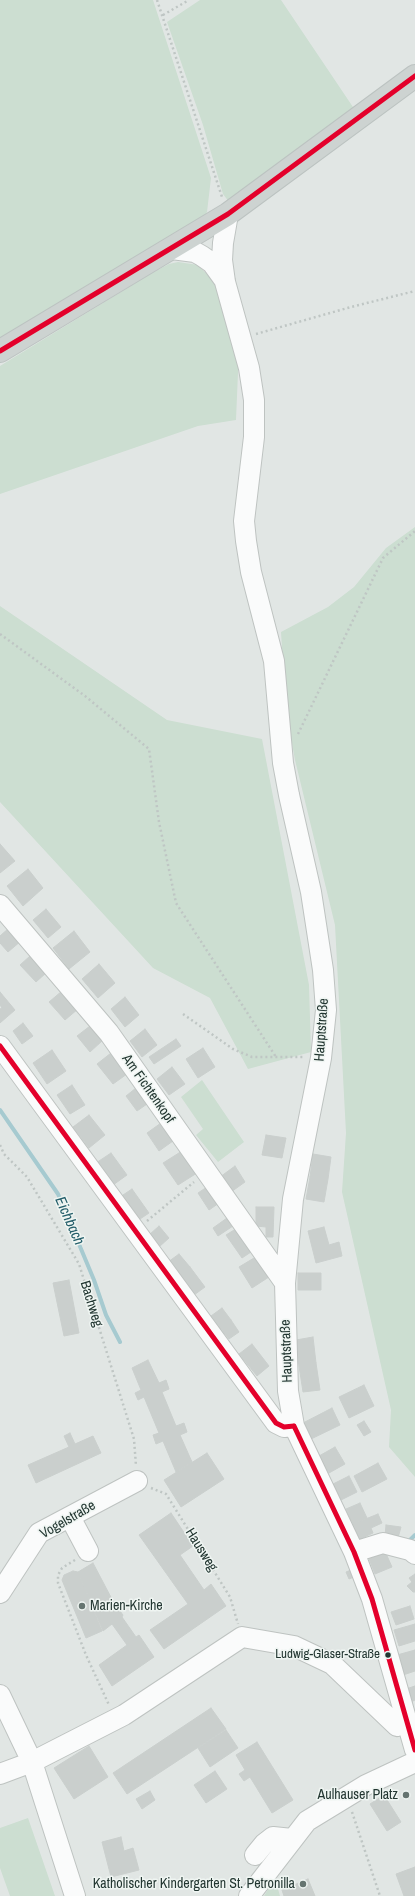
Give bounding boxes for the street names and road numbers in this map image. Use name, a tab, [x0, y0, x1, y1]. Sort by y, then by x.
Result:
street label: Hauptstraße	[311, 998, 333, 1062]
street label: Am Fichtenkopf	[118, 1051, 178, 1127]
street label: Bachweg	[76, 1279, 106, 1329]
street label: Hauptstraße	[278, 1319, 296, 1383]
street label: Vogelstraße	[37, 1497, 99, 1543]
street label: Hausweg	[181, 1525, 221, 1575]

